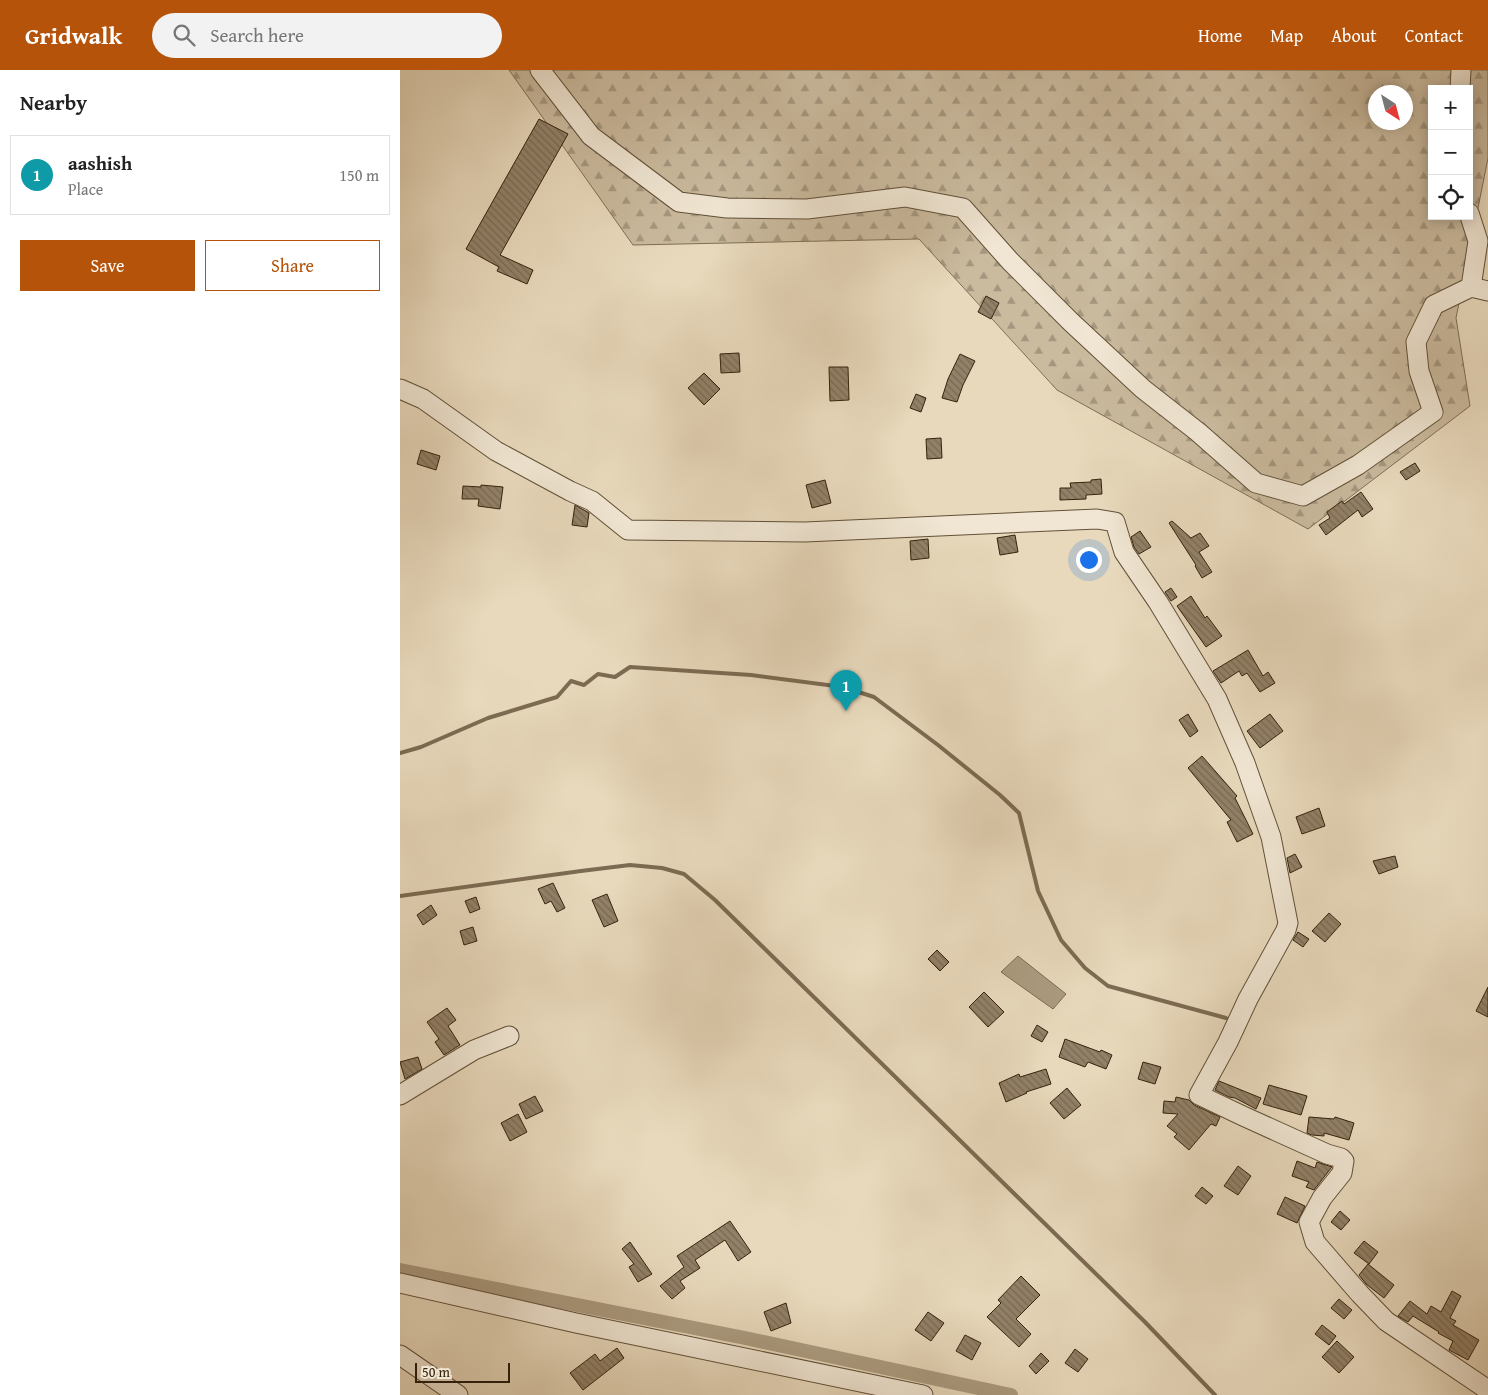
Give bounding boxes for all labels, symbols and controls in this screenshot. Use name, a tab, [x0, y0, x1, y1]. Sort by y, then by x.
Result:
search box	[152, 13, 502, 58]
text: Gridwalk	[25, 18, 122, 53]
icon: search	[170, 21, 198, 49]
text: Search here	[210, 21, 304, 49]
text: Home	[1198, 22, 1242, 49]
text: Map	[1270, 22, 1303, 49]
text: About	[1331, 22, 1377, 49]
text: Contact	[1405, 22, 1463, 49]
north arrow	[1368, 85, 1413, 130]
map controls	[1428, 85, 1473, 220]
button: +	[1428, 85, 1473, 130]
text: Nearby	[20, 87, 87, 118]
button: −	[1428, 130, 1473, 175]
text: aashish	[68, 149, 132, 177]
text: 1	[33, 163, 41, 187]
text: 150 m	[339, 163, 379, 187]
button: locate	[1428, 175, 1473, 220]
text: Place	[68, 177, 103, 201]
button: Save	[20, 240, 195, 291]
button: Share	[205, 240, 380, 291]
your location	[1076, 547, 1102, 573]
pin: 1	[830, 670, 862, 711]
scale bar	[415, 1360, 510, 1383]
text: 50 m	[422, 1362, 450, 1382]

